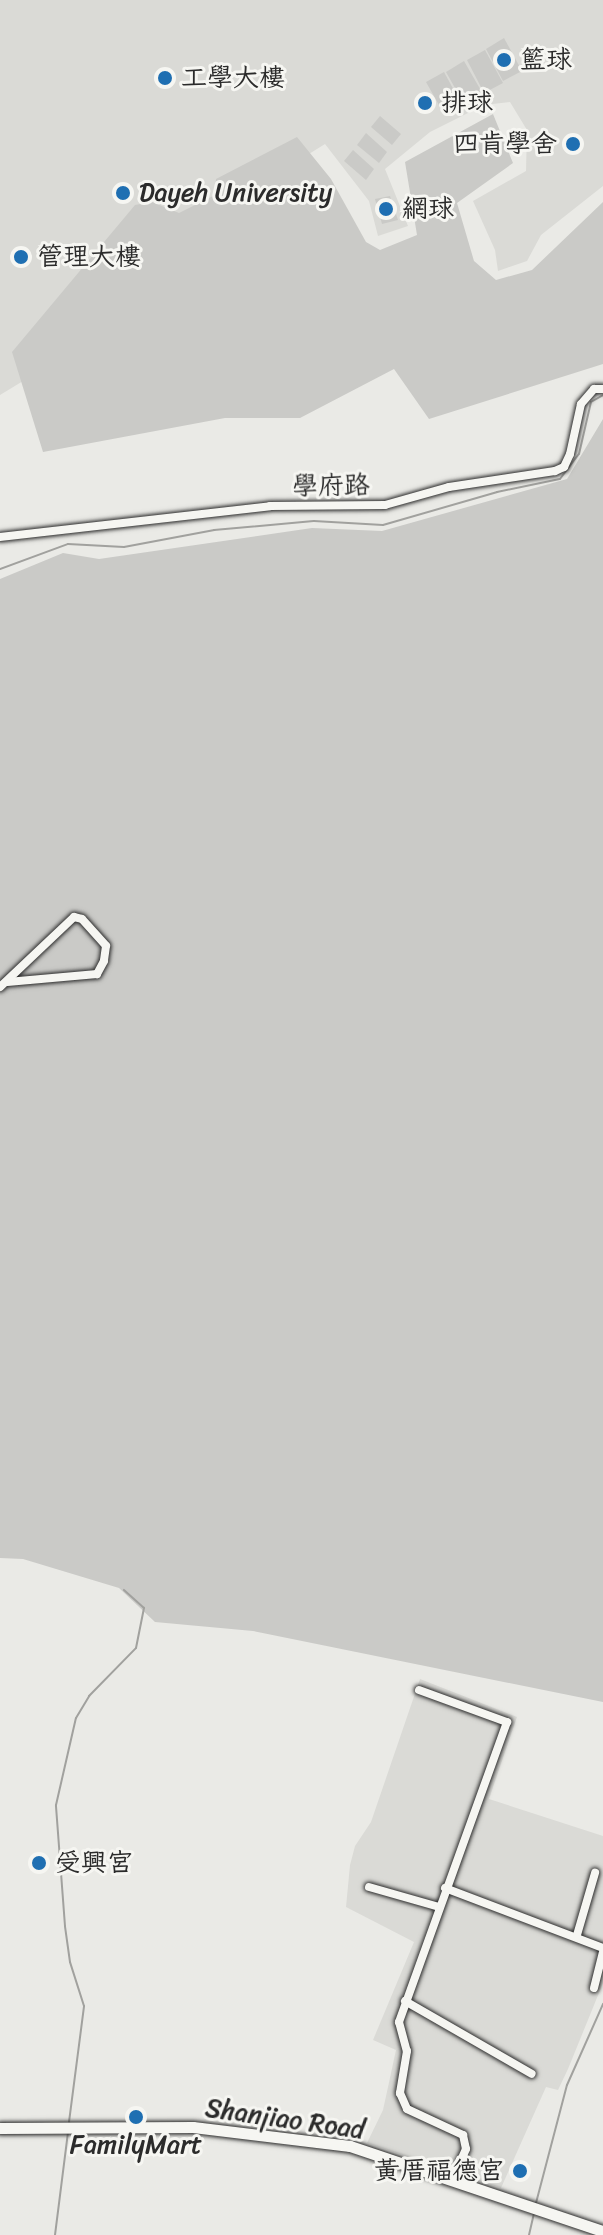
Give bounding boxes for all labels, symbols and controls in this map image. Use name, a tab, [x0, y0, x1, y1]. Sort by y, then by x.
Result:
place label: 籃球	[520, 44, 572, 76]
marker: 籃球	[495, 51, 513, 69]
place label: 工學大樓	[181, 62, 285, 94]
marker: 工學大樓	[156, 69, 174, 87]
place label: 排球	[441, 87, 493, 119]
marker: 排球	[416, 94, 434, 112]
place label: 四肯學舍	[453, 128, 557, 160]
marker: 四肯學舍	[564, 135, 582, 153]
place label: Dayeh University	[139, 177, 333, 209]
marker: Dayeh University	[114, 184, 132, 202]
place label: 網球	[402, 193, 454, 225]
marker: 網球	[377, 200, 395, 218]
place label: 管理大樓	[37, 241, 141, 273]
marker: 管理大樓	[12, 248, 30, 266]
street label: 學府路	[292, 470, 370, 502]
place label: 受興宮	[55, 1847, 133, 1879]
marker: 受興宮	[30, 1854, 48, 1872]
street label: Shanjiao Road	[203, 2092, 367, 2146]
marker: FamilyMart	[127, 2108, 145, 2126]
place label: FamilyMart	[70, 2129, 202, 2161]
place label: 黃厝福德宮	[374, 2155, 504, 2187]
marker: 黃厝福德宮	[511, 2162, 529, 2180]

